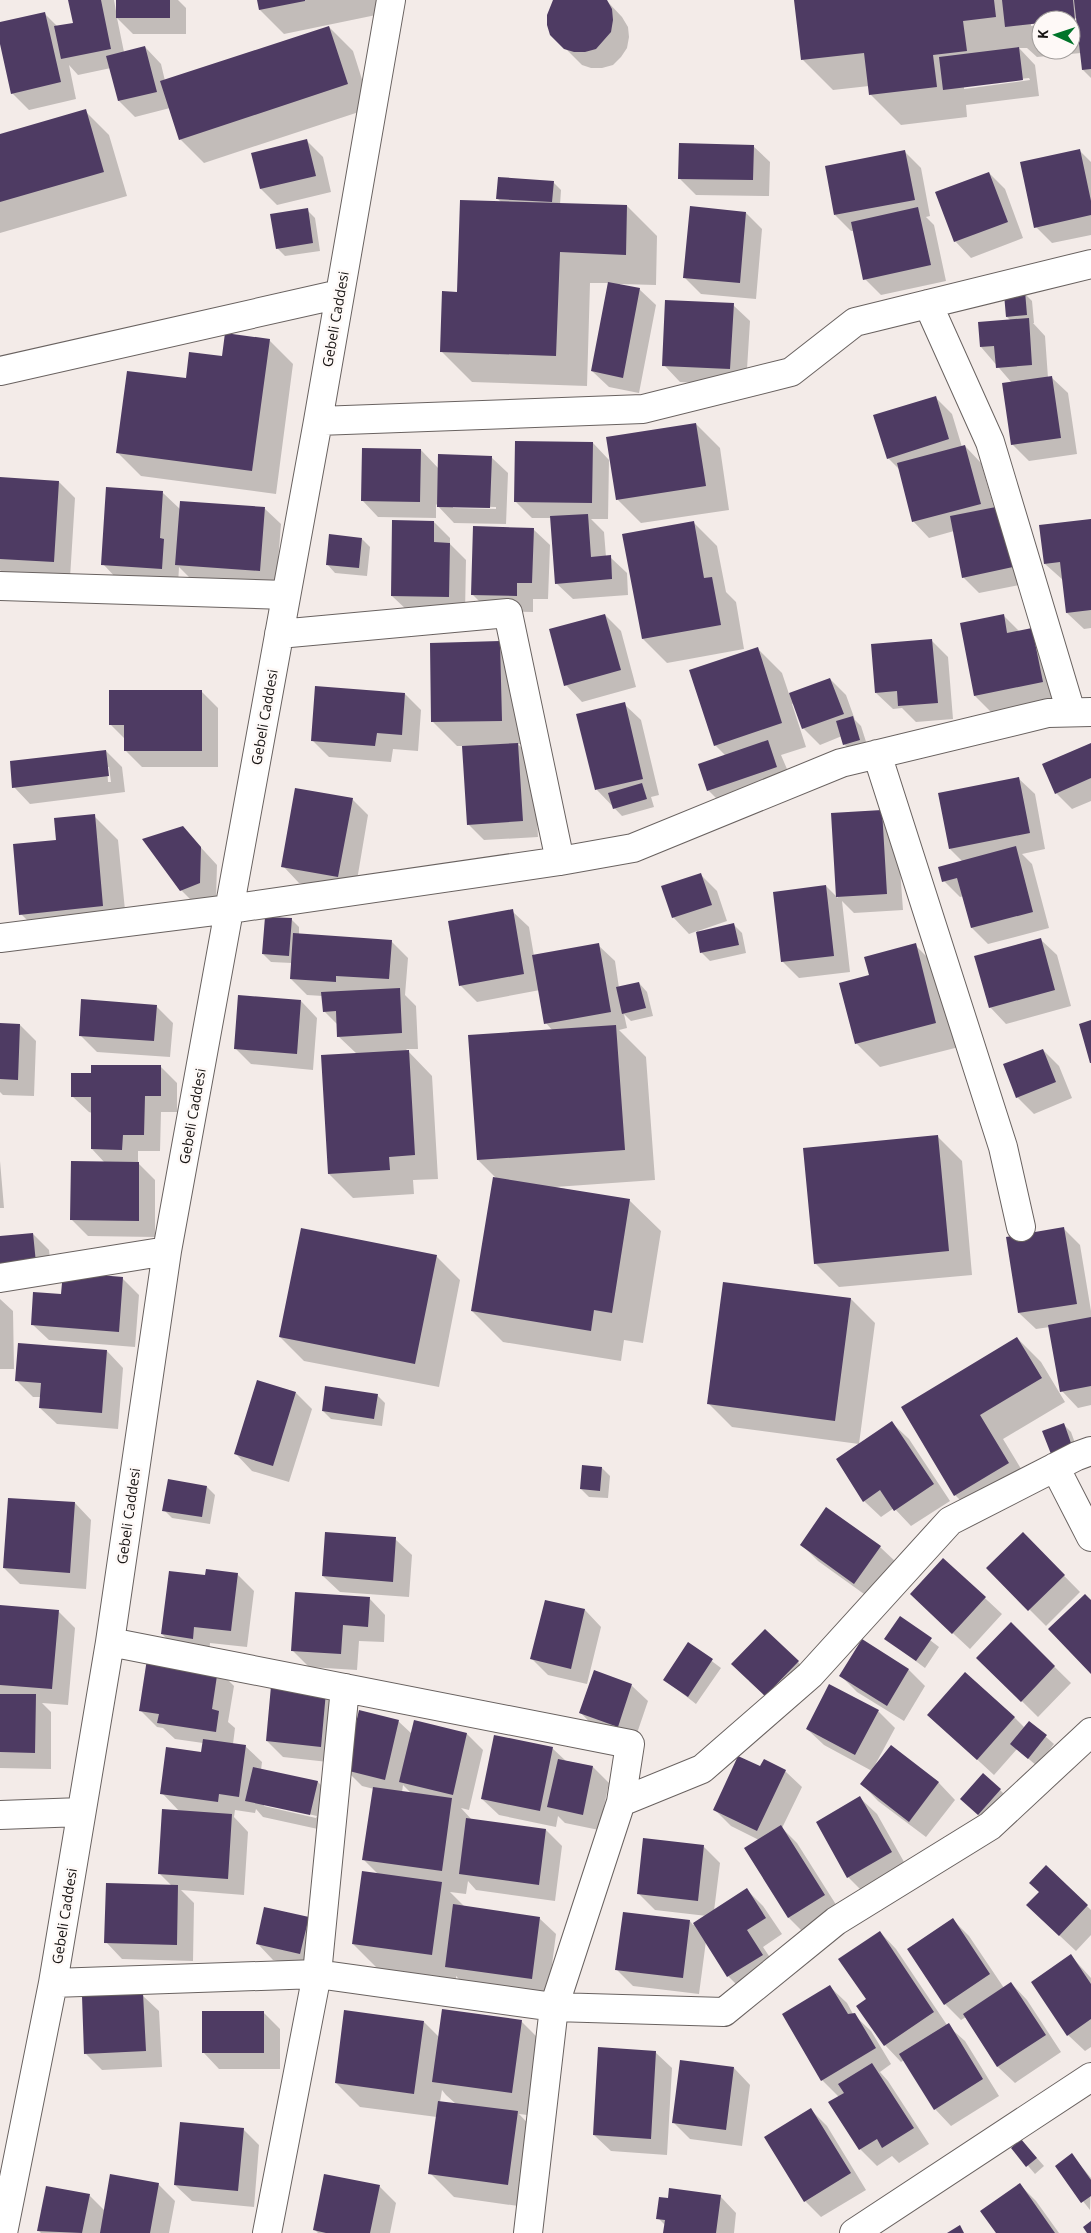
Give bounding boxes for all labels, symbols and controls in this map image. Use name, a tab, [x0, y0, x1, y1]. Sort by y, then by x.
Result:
north arrow	[1031, 10, 1081, 60]
text: K	[1033, 28, 1052, 39]
street label: Gebeli Caddesi	[317, 270, 353, 368]
street label: Gebeli Caddesi	[246, 668, 282, 766]
street label: Gebeli Caddesi	[174, 1067, 210, 1165]
street label: Gebeli Caddesi	[112, 1467, 144, 1565]
street label: Gebeli Caddesi	[47, 1867, 81, 1965]

